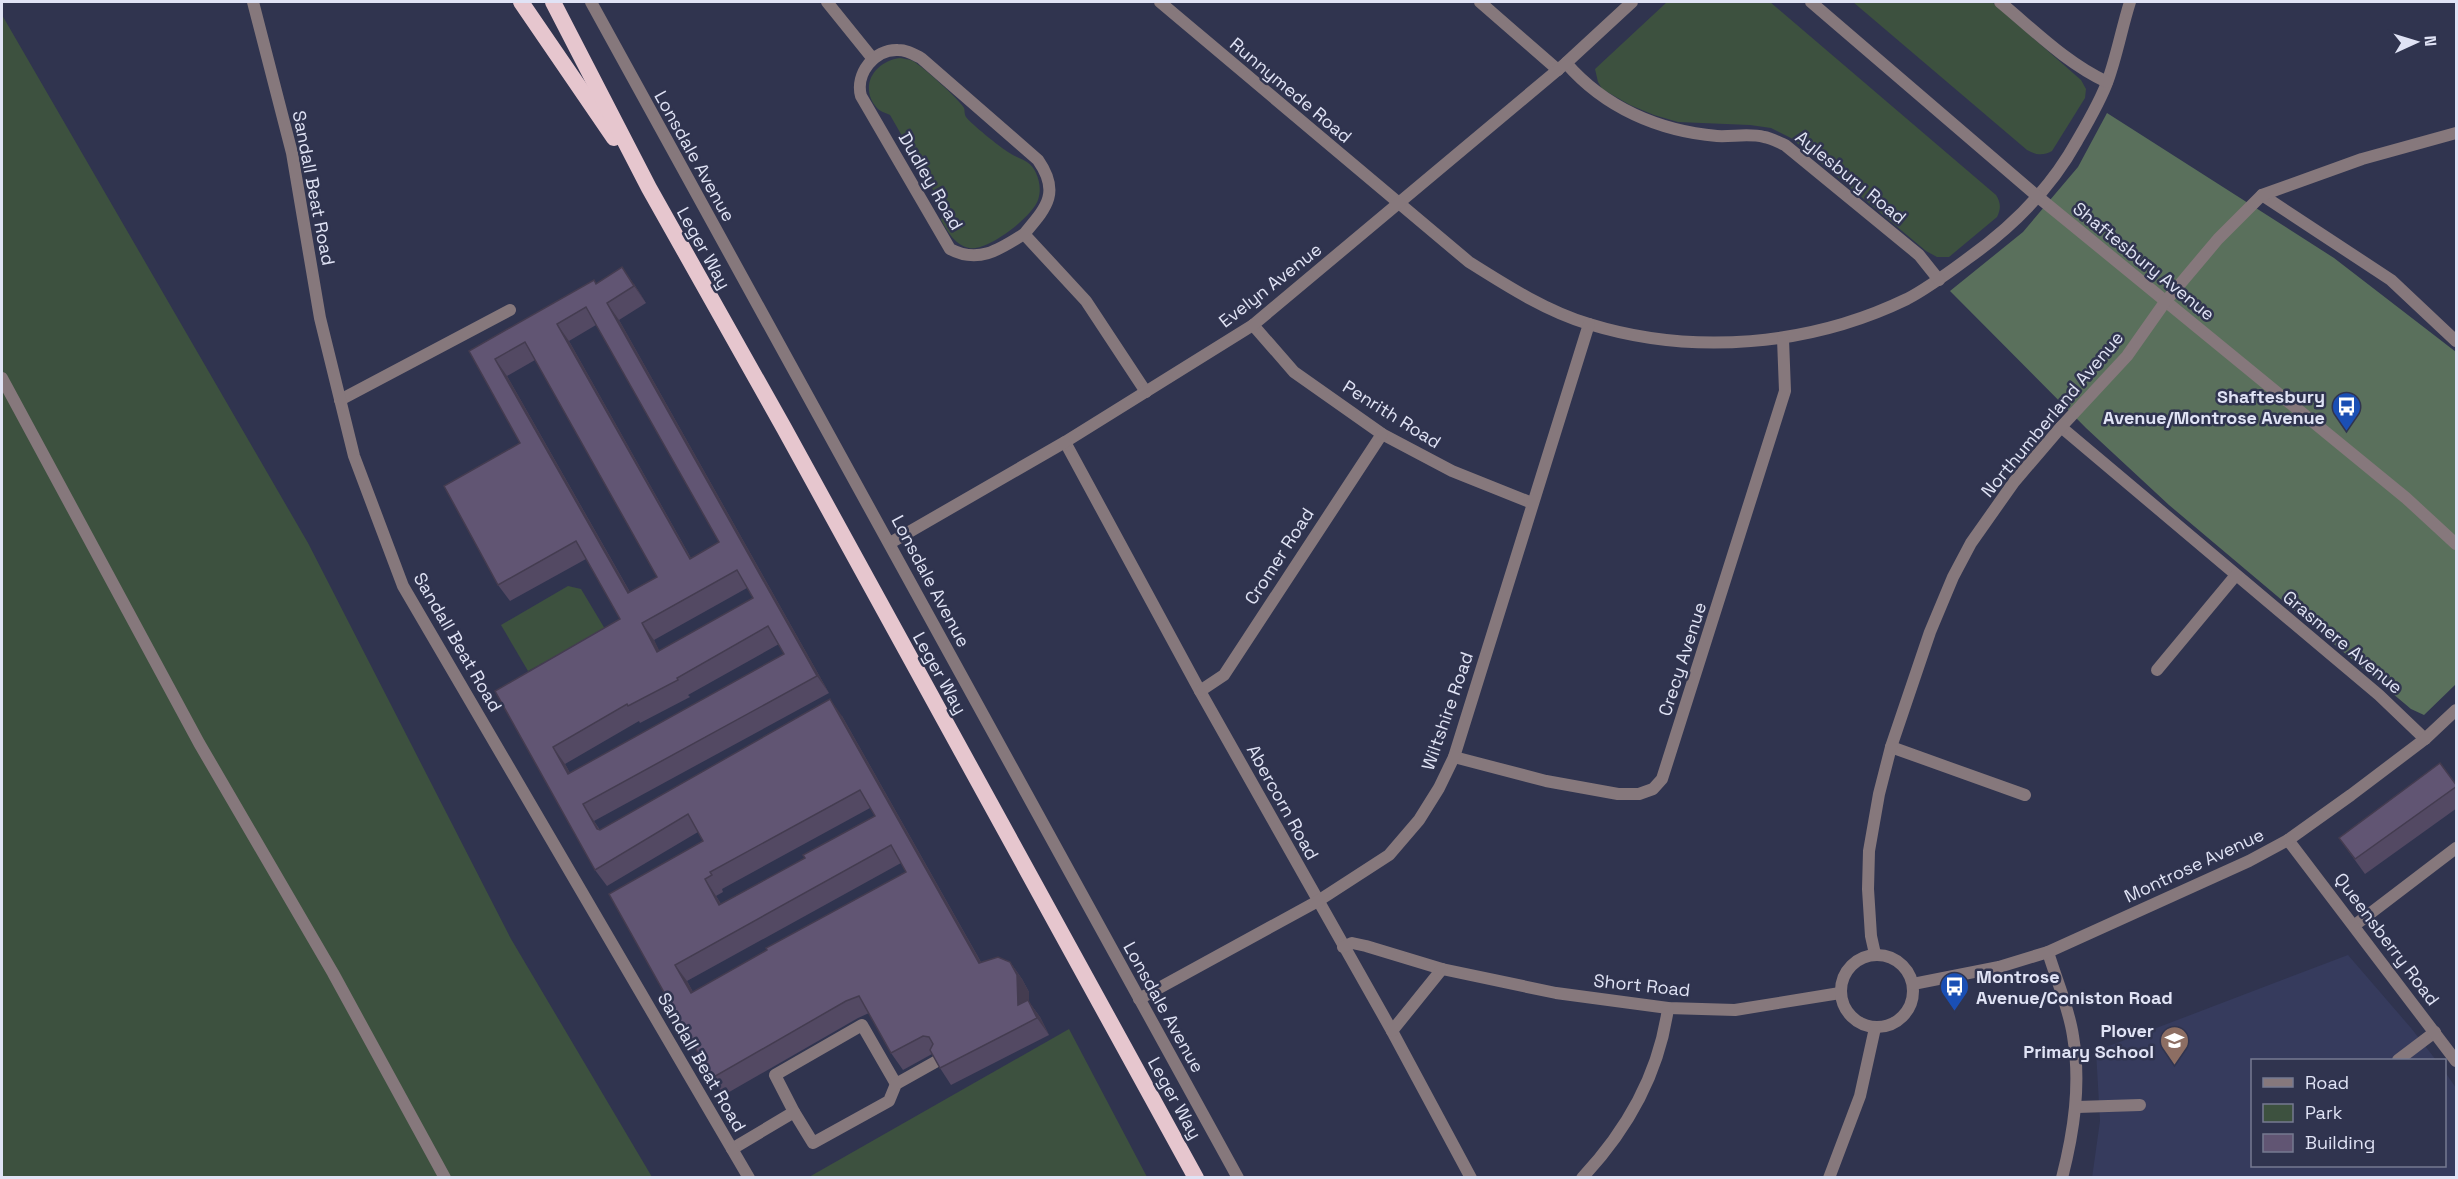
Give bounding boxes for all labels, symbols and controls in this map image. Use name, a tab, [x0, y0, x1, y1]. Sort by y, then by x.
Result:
north arrow	[2386, 12, 2446, 72]
street label: Runnymede Road	[1225, 32, 1357, 148]
text: N	[2420, 35, 2441, 47]
street label: Lonsdale Avenue	[649, 86, 741, 226]
street label: Sandall Beat Road	[288, 109, 340, 267]
street label: Aylesbury Road	[1791, 125, 1911, 229]
street label: Dudley Road	[894, 128, 968, 234]
street label: Shaftesbury Avenue	[2068, 197, 2220, 325]
street label: Leger Way	[672, 203, 736, 293]
street label: Evelyn Avenue	[1214, 238, 1326, 332]
street label: Northumberland Avenue	[1976, 326, 2128, 502]
street label: Penrith Road	[1339, 375, 1445, 453]
place label: Shaftesbury Avenue/Montrose Avenue	[2103, 385, 2325, 429]
bus stop icon: Shaftesbury Avenue/Montrose Avenue	[2330, 390, 2362, 432]
street label: Cromer Road	[1239, 503, 1319, 609]
street label: Lonsdale Avenue	[886, 511, 976, 651]
street label: Sandall Beat Road	[409, 568, 507, 716]
street label: Grasmere Avenue	[2278, 585, 2408, 699]
street label: Crecy Avenue	[1653, 599, 1711, 719]
street label: Leger Way	[908, 628, 972, 718]
street label: Wiltshire Road	[1416, 649, 1478, 773]
street label: Abercorn Road	[1242, 740, 1324, 864]
street label: Montrose Avenue	[2121, 823, 2267, 907]
street label: Queensberry Road	[2330, 868, 2444, 1010]
street label: Lonsdale Avenue	[1118, 937, 1210, 1077]
place label: Montrose Avenue/Coniston Road	[1976, 965, 2173, 1009]
street label: Short Road	[1593, 968, 1691, 1002]
bus stop icon: Montrose Avenue/Coniston Road	[1939, 970, 1971, 1012]
street label: Sandall Beat Road	[653, 988, 751, 1136]
place label: Plover Primary School	[2023, 1019, 2154, 1063]
school or university icon: Plover Primary School	[2159, 1024, 2191, 1066]
street label: Leger Way	[1143, 1053, 1207, 1143]
legend	[2251, 1059, 2446, 1167]
text: Road	[2305, 1071, 2349, 1094]
text: Park	[2305, 1101, 2343, 1124]
text: Building	[2305, 1131, 2375, 1154]

